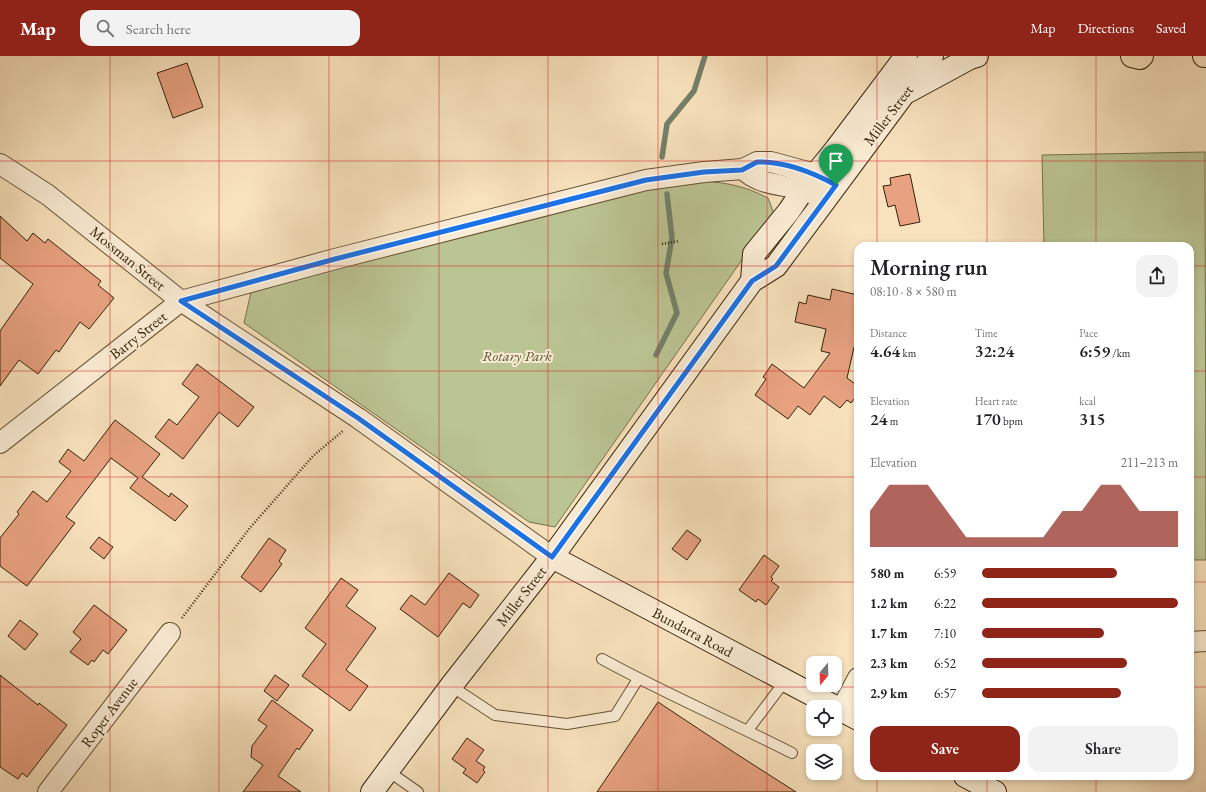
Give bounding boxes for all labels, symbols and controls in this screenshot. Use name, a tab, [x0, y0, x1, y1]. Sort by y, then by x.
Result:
search box	[80, 10, 360, 46]
text: Map	[20, 16, 56, 41]
icon: search	[94, 17, 116, 39]
text: Search here	[126, 19, 191, 38]
text: Map	[1030, 19, 1056, 37]
text: Directions	[1078, 19, 1134, 37]
text: Saved	[1156, 19, 1186, 37]
street label: Miller Street	[859, 81, 917, 149]
pin	[819, 144, 853, 185]
icon: arrive	[825, 150, 847, 172]
street label: Mossman Street	[86, 222, 170, 294]
text: Morning run	[870, 253, 988, 282]
button: share	[1136, 255, 1178, 297]
text: 08:10 · 8 × 580 m	[870, 283, 957, 300]
street label: Barry Street	[106, 307, 171, 363]
text: Distance	[870, 326, 907, 340]
text: Time	[975, 326, 998, 340]
text: Pace	[1079, 326, 1098, 340]
text: 4.64	[870, 340, 900, 362]
text: 32:24	[975, 340, 1014, 362]
text: 6:59	[1079, 340, 1110, 362]
park label: Rotary Park	[482, 346, 552, 365]
text: km	[900, 346, 916, 360]
text: /km	[1110, 346, 1130, 360]
text: Elevation	[870, 394, 910, 408]
text: Heart rate	[975, 394, 1017, 408]
text: kcal	[1079, 394, 1096, 408]
text: 24	[870, 408, 887, 430]
text: 170	[975, 408, 1001, 430]
text: 315	[1079, 408, 1106, 430]
text: m	[887, 414, 898, 428]
text: bpm	[1001, 414, 1023, 428]
text: Elevation	[870, 454, 917, 471]
text: 211–213 m	[1121, 454, 1178, 471]
street label: Miller Street	[492, 562, 551, 630]
text: 580 m	[870, 565, 904, 582]
text: 6:59	[934, 565, 956, 582]
text: 1.2 km	[870, 595, 908, 612]
text: 6:22	[934, 595, 956, 612]
street label: Bundarra Road	[649, 603, 737, 661]
text: 1.7 km	[870, 625, 908, 642]
text: 7:10	[934, 625, 956, 642]
text: 2.3 km	[870, 655, 908, 672]
text: 6:52	[934, 655, 956, 672]
north arrow	[806, 656, 842, 692]
map controls	[806, 656, 842, 780]
street label: Roper Avenue	[76, 673, 142, 751]
text: 2.9 km	[870, 685, 908, 702]
text: 6:57	[934, 685, 956, 702]
button: locate	[806, 700, 842, 736]
button: Save	[870, 726, 1020, 772]
button: Share	[1028, 726, 1178, 772]
button: layers	[806, 744, 842, 780]

